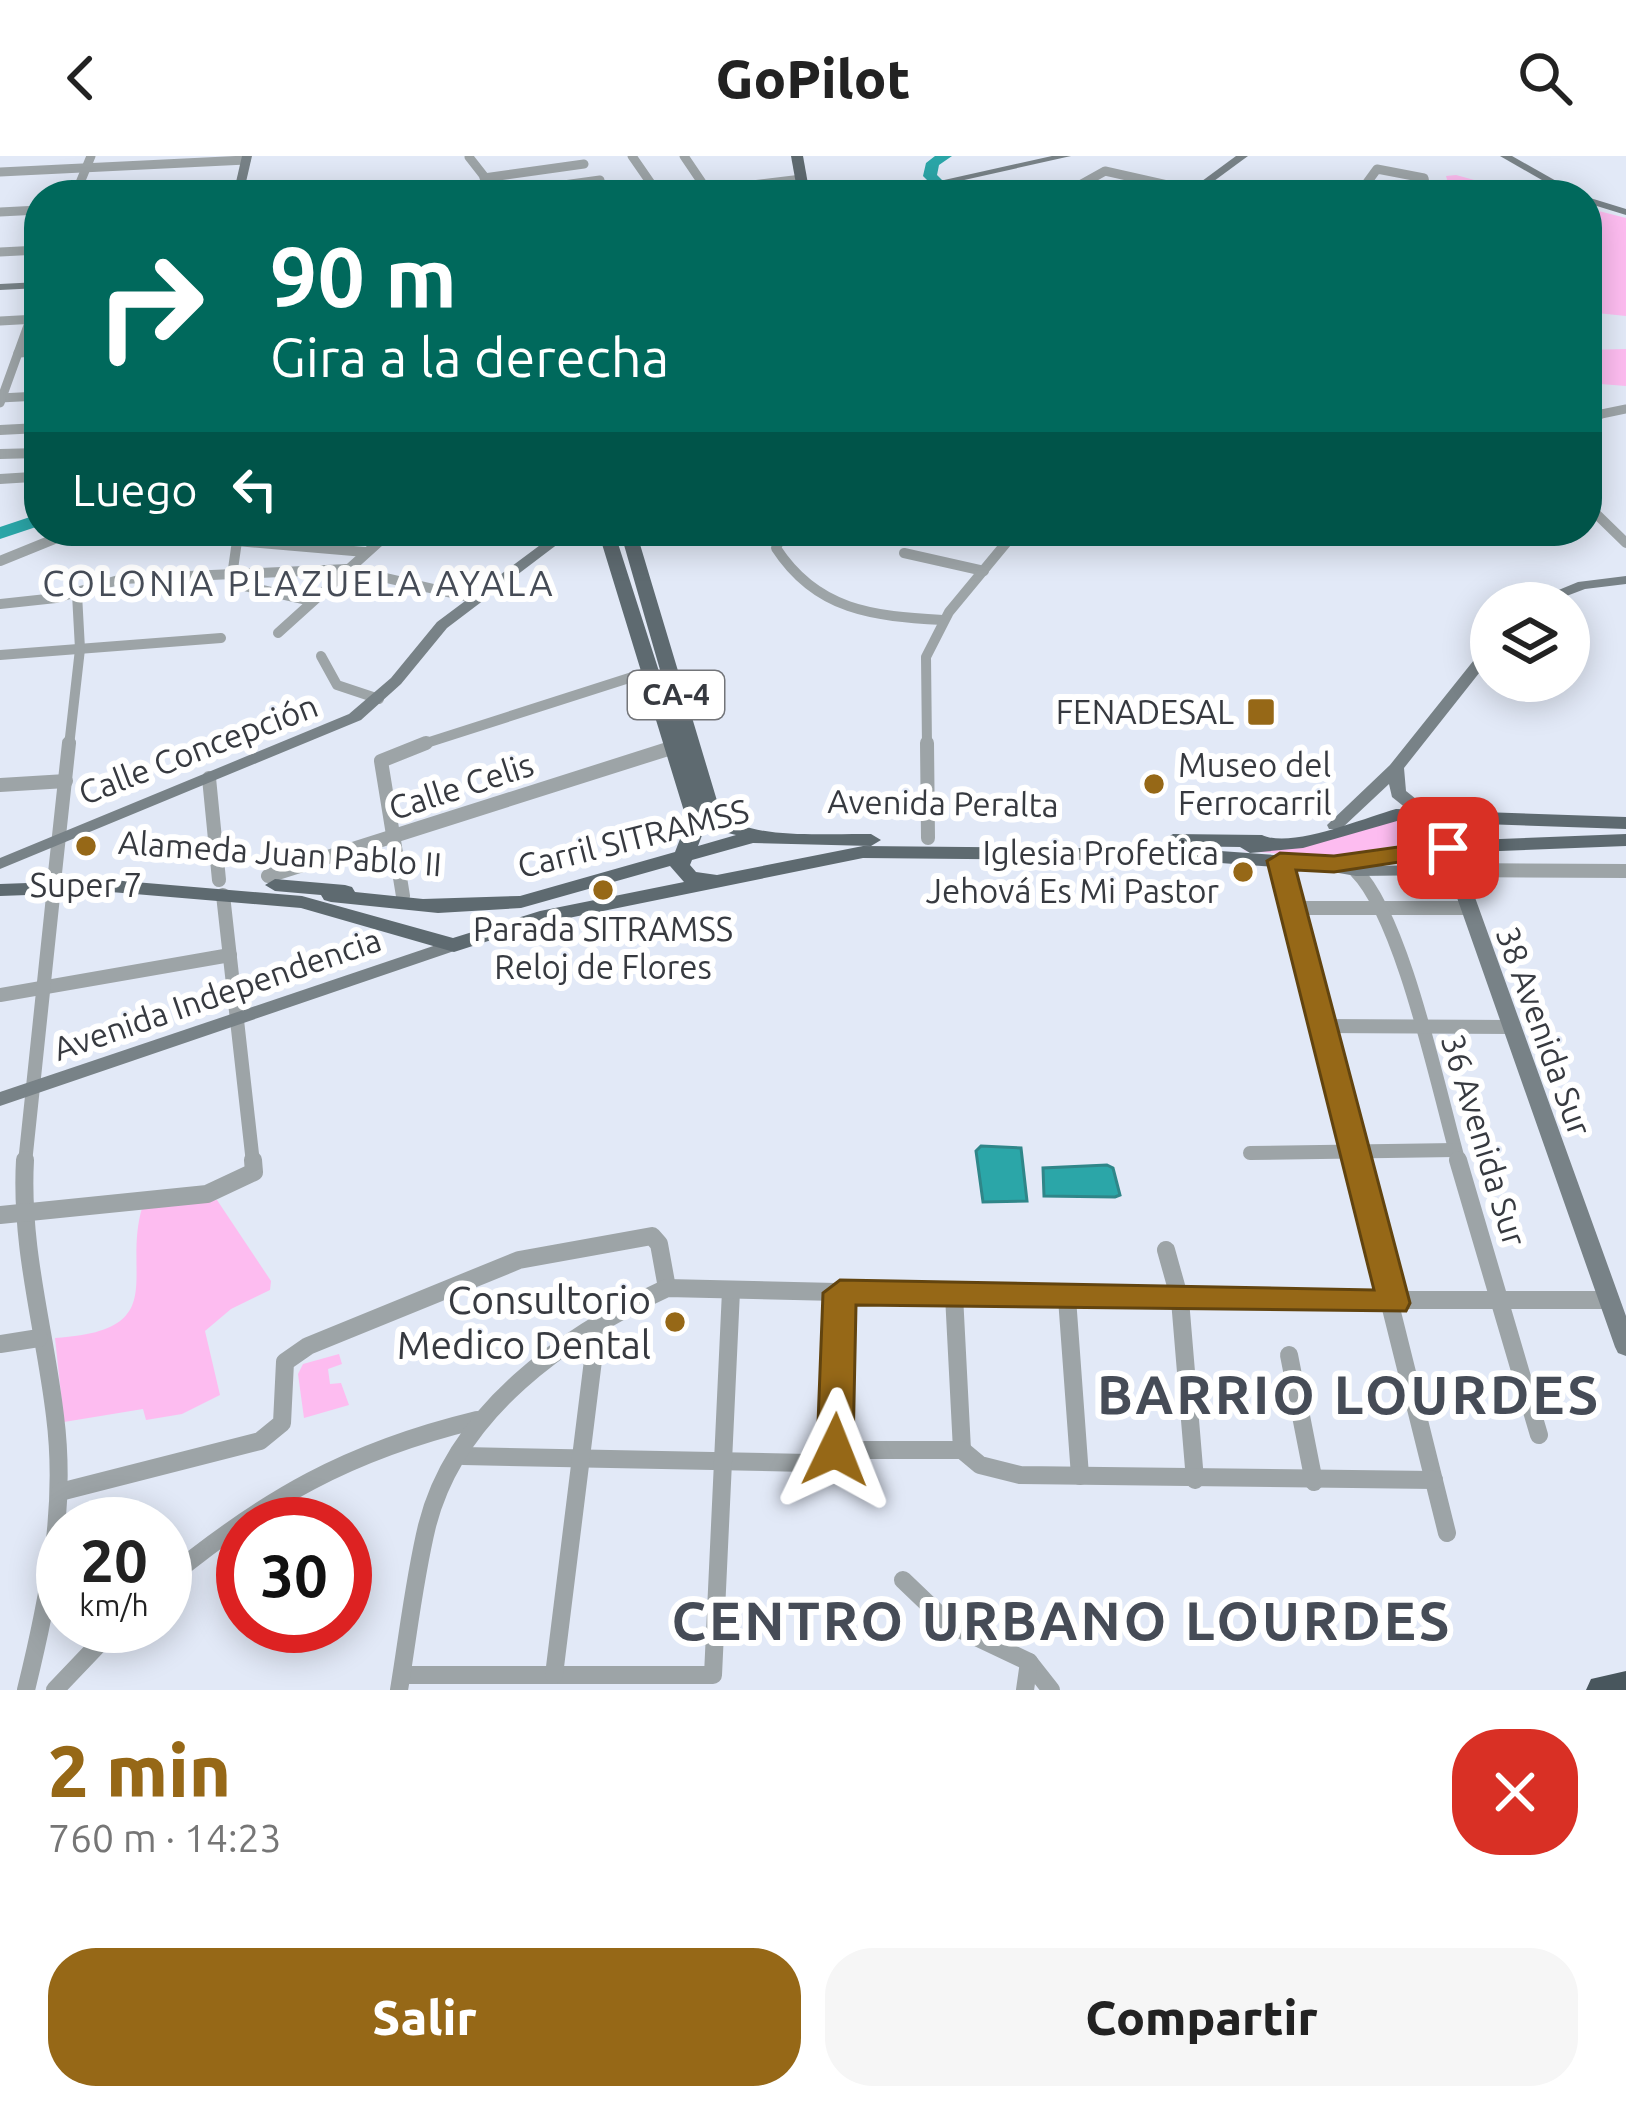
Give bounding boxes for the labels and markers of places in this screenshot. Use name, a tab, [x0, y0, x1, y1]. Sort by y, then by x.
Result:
place label: FENADESAL	[1056, 693, 1234, 730]
marker: FENADESAL	[1245, 696, 1277, 728]
place label: Museo del Ferrocarril	[1178, 746, 1332, 821]
marker: Museo del Ferrocarril	[1141, 771, 1167, 797]
pin	[1397, 797, 1499, 899]
marker: Super 7	[73, 833, 99, 859]
place label: Iglesia Profetica Jehová Es Mi Pastor	[926, 834, 1219, 909]
marker: Iglesia Profetica Jehová Es Mi Pastor	[1230, 859, 1256, 885]
place label: Super 7	[30, 866, 142, 903]
marker: Parada SITRAMSS Reloj de Flores	[590, 877, 616, 903]
place label: Parada SITRAMSS Reloj de Flores	[473, 910, 733, 985]
place label: Consultorio Medico Dental	[397, 1278, 651, 1366]
marker: Consultorio Medico Dental	[662, 1309, 688, 1335]

